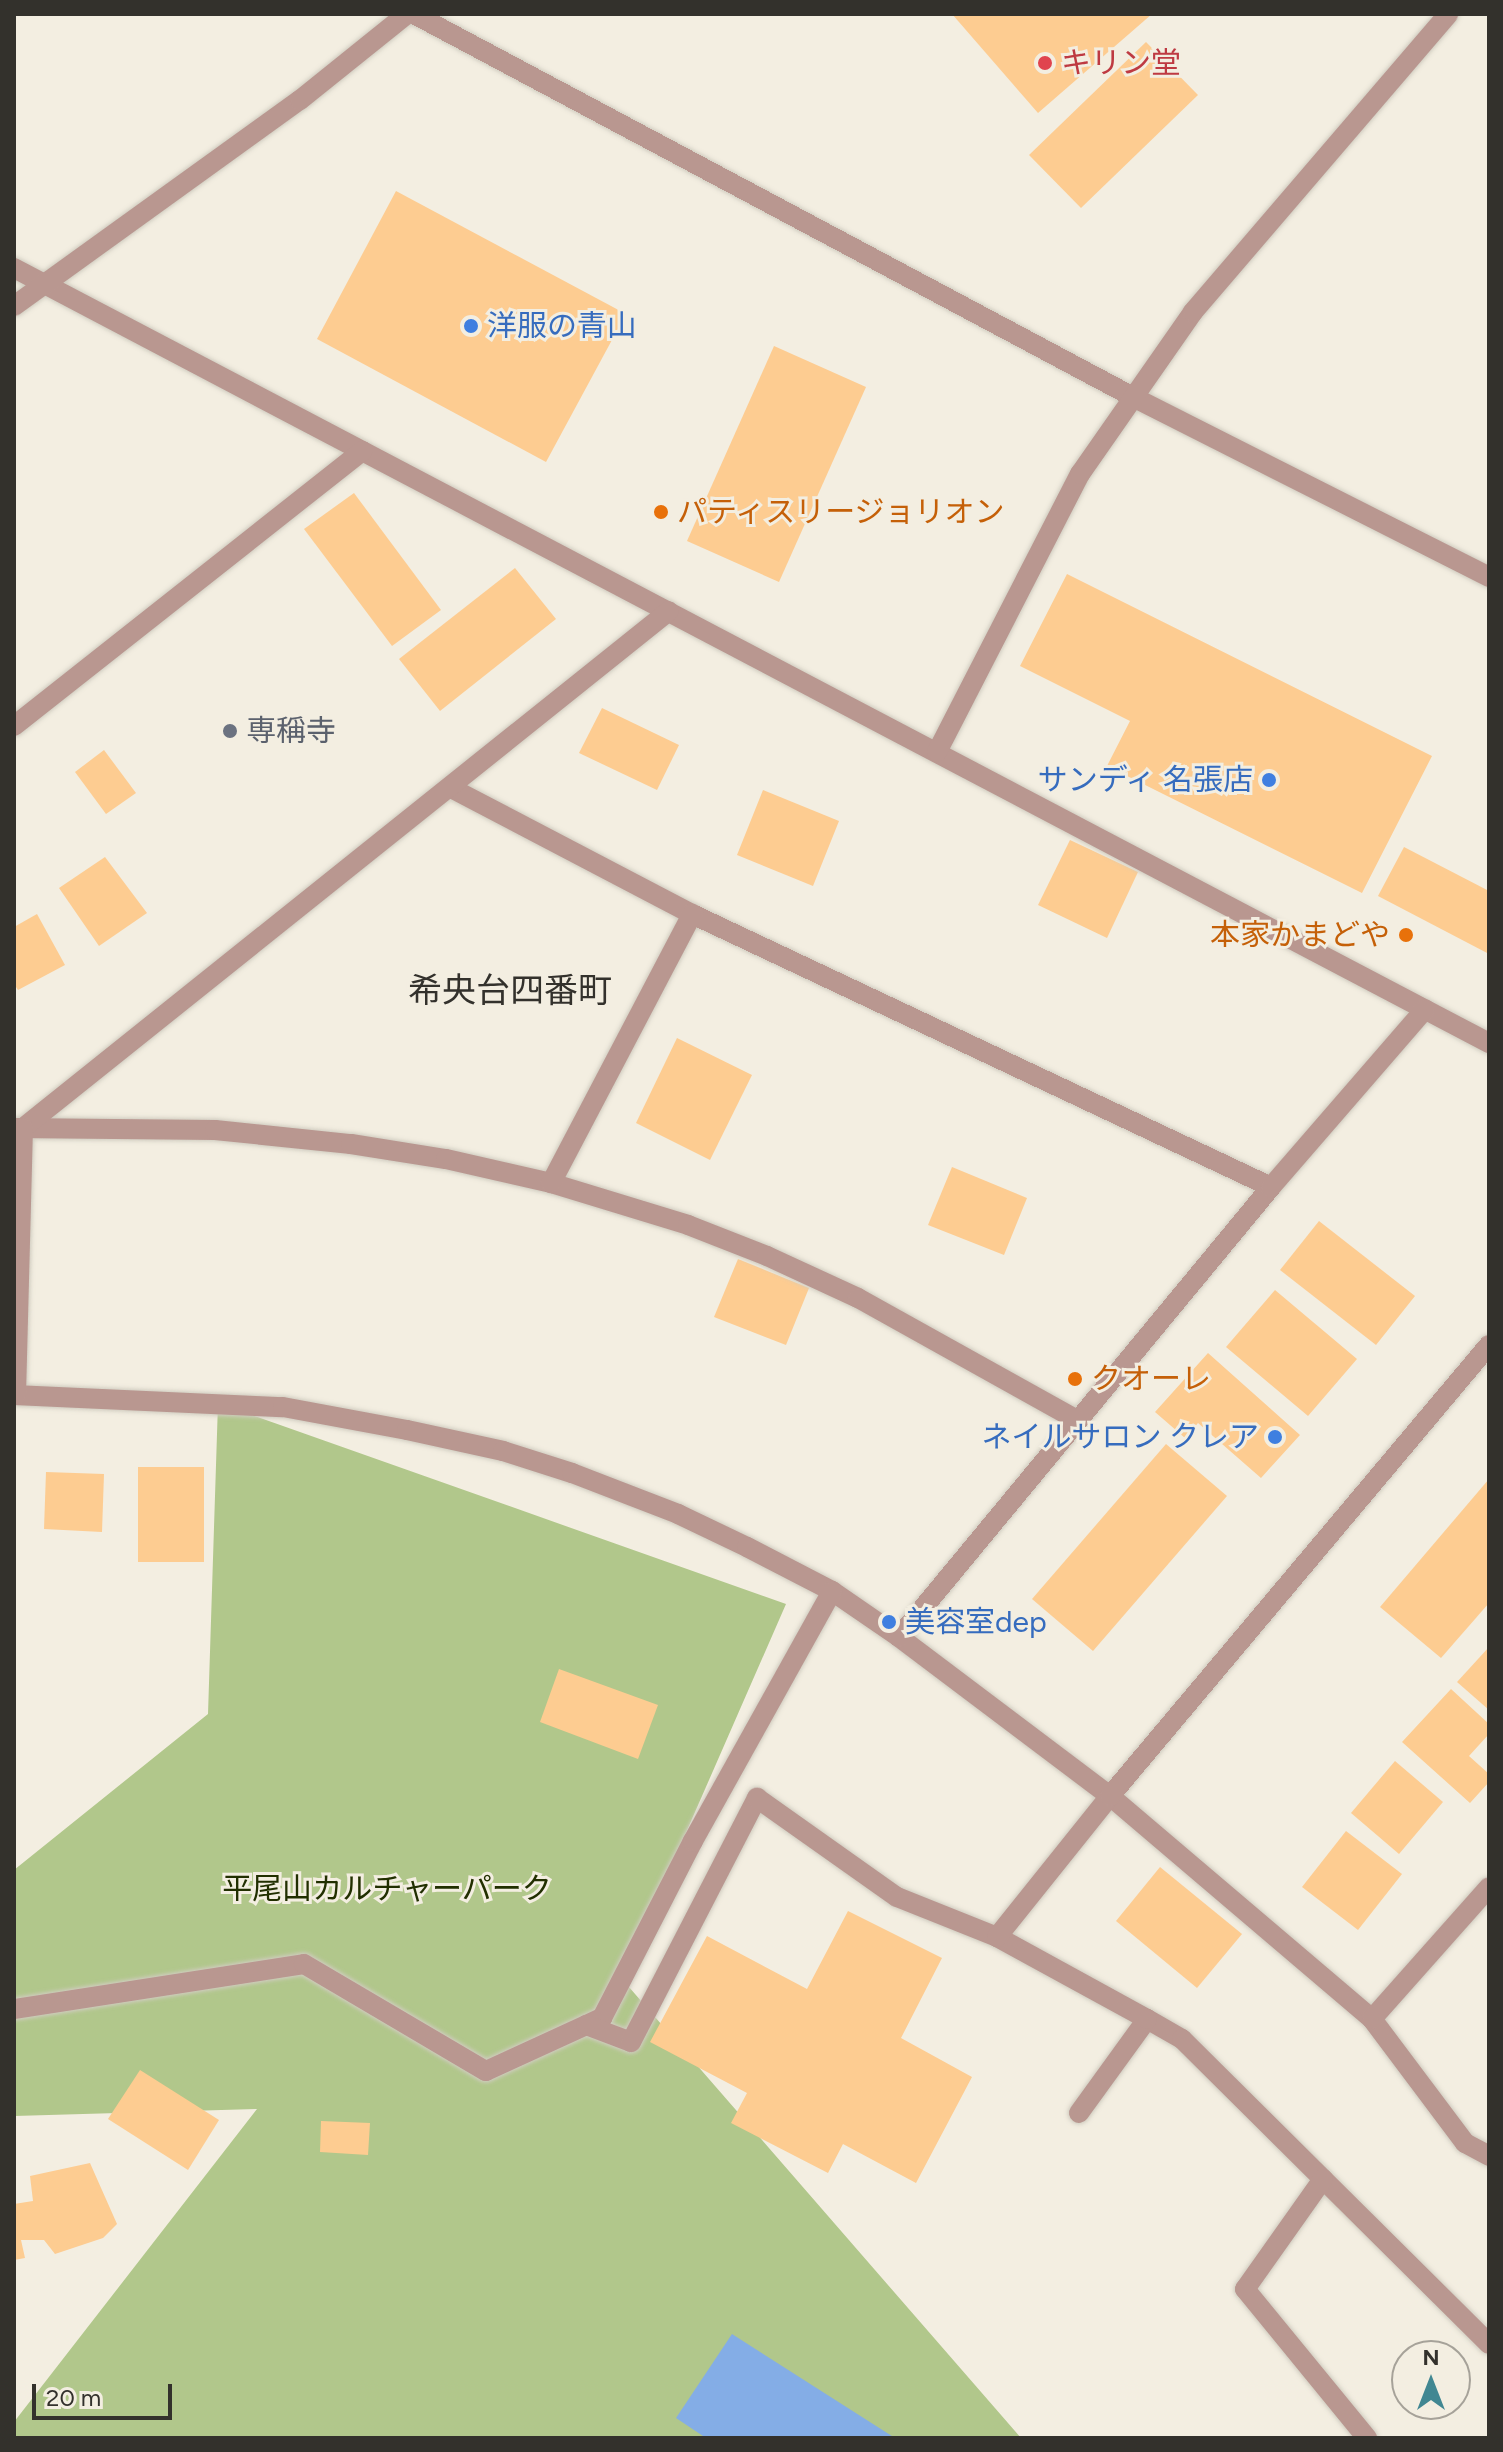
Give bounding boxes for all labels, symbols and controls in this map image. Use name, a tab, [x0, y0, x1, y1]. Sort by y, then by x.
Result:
place label: キリン堂	[1061, 45, 1181, 81]
marker: キリン堂	[1036, 54, 1054, 72]
place label: 洋服の青山	[487, 308, 637, 344]
marker: 洋服の青山	[462, 317, 480, 335]
place label: パティスリージョリオン	[677, 494, 1007, 530]
marker: パティスリージョリオン	[652, 503, 670, 521]
place label: 専稱寺	[246, 713, 336, 749]
marker: 専稱寺	[221, 722, 239, 740]
place label: サンディ 名張店	[1036, 762, 1253, 798]
marker: サンディ 名張店	[1260, 771, 1278, 789]
place label: 本家かまどや	[1210, 917, 1390, 953]
marker: 本家かまどや	[1397, 926, 1415, 944]
district label: 希央台四番町	[408, 971, 612, 1011]
place label: クオーレ	[1091, 1361, 1211, 1397]
marker: クオーレ	[1066, 1370, 1084, 1388]
place label: ネイルサロン クレア	[982, 1419, 1259, 1455]
marker: ネイルサロン クレア	[1266, 1428, 1284, 1446]
place label: 美容室dep	[905, 1604, 1047, 1640]
marker: 美容室dep	[880, 1613, 898, 1631]
park label: 平尾山カルチャーパーク	[222, 1871, 552, 1907]
north arrow	[1391, 2340, 1471, 2420]
text: N	[1422, 2344, 1440, 2371]
scale bar	[36, 2368, 176, 2418]
text: 20 m	[46, 2383, 101, 2412]

